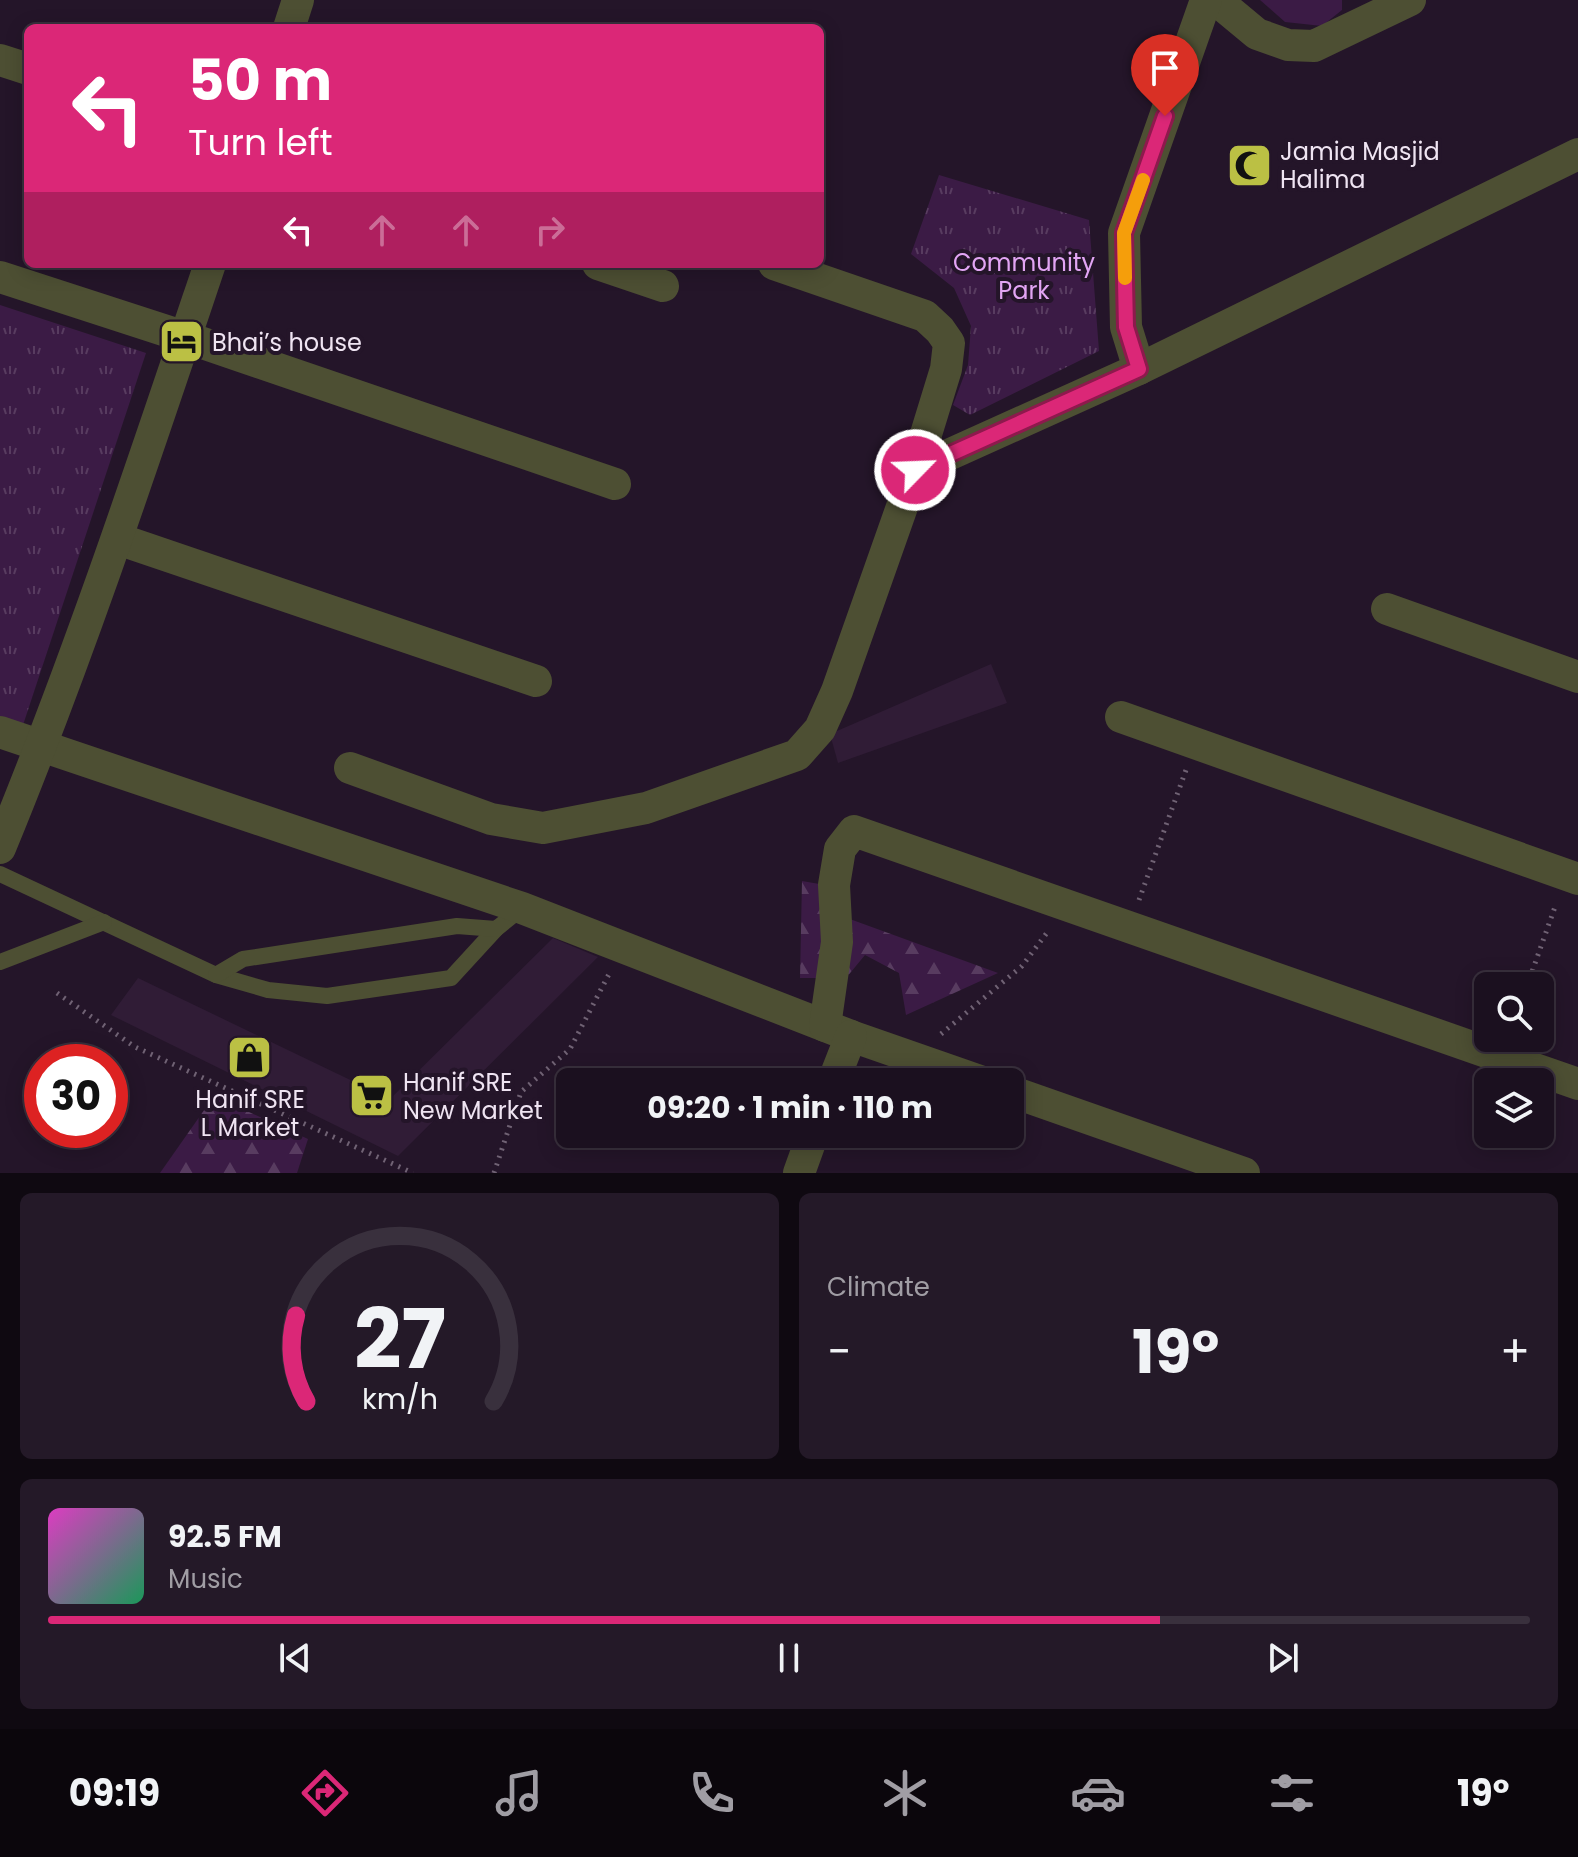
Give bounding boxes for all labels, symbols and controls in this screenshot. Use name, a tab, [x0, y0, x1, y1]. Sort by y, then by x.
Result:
pin	[1131, 34, 1199, 116]
text: 50 m	[188, 41, 332, 120]
icon: arrive	[1143, 46, 1187, 90]
icon: left	[56, 56, 160, 160]
text: Turn left	[188, 117, 333, 168]
place label: Jamia Masjid Halima	[1280, 135, 1440, 196]
mosque icon: Jamia Masjid Halima	[1225, 141, 1273, 189]
icon: left	[276, 208, 320, 252]
icon: ahead	[360, 208, 404, 252]
icon: ahead	[444, 208, 488, 252]
icon: right	[528, 208, 572, 252]
park label: Community Park	[953, 246, 1096, 307]
hotel icon: Bhai’s house	[157, 318, 205, 366]
place label: Bhai’s house	[212, 326, 362, 359]
position arrow	[873, 428, 957, 512]
map controls	[1474, 972, 1554, 1148]
button: search	[1474, 972, 1554, 1052]
shop icon: Hanif SRE L Market	[226, 1033, 274, 1081]
speed limit sign: 30	[24, 1044, 128, 1148]
place label: Hanif SRE New Market	[403, 1066, 543, 1127]
button: layers	[1474, 1068, 1554, 1148]
supermarket icon: Hanif SRE New Market	[348, 1072, 396, 1120]
place label: Hanif SRE L Market	[195, 1083, 305, 1144]
text: 09:20 · 1 min · 110 m	[647, 1086, 933, 1129]
text: Climate	[827, 1269, 930, 1305]
text: 27	[353, 1281, 446, 1397]
text: 19°	[1132, 1310, 1219, 1394]
text: −	[827, 1321, 851, 1382]
text: +	[1500, 1321, 1530, 1382]
text: km/h	[361, 1379, 438, 1419]
text: 92.5 FM	[168, 1515, 282, 1558]
text: Music	[168, 1561, 243, 1597]
icon: previous	[273, 1636, 317, 1680]
icon: pause	[767, 1636, 811, 1680]
icon: next	[1261, 1636, 1305, 1680]
icon: directions	[297, 1765, 353, 1821]
icon: music	[491, 1765, 547, 1821]
icon: phone	[684, 1765, 740, 1821]
icon: climate	[877, 1765, 933, 1821]
icon: car	[1070, 1765, 1126, 1821]
icon: filters	[1264, 1765, 1320, 1821]
text: 09:19	[69, 1768, 160, 1819]
text: 19°	[1457, 1768, 1509, 1819]

